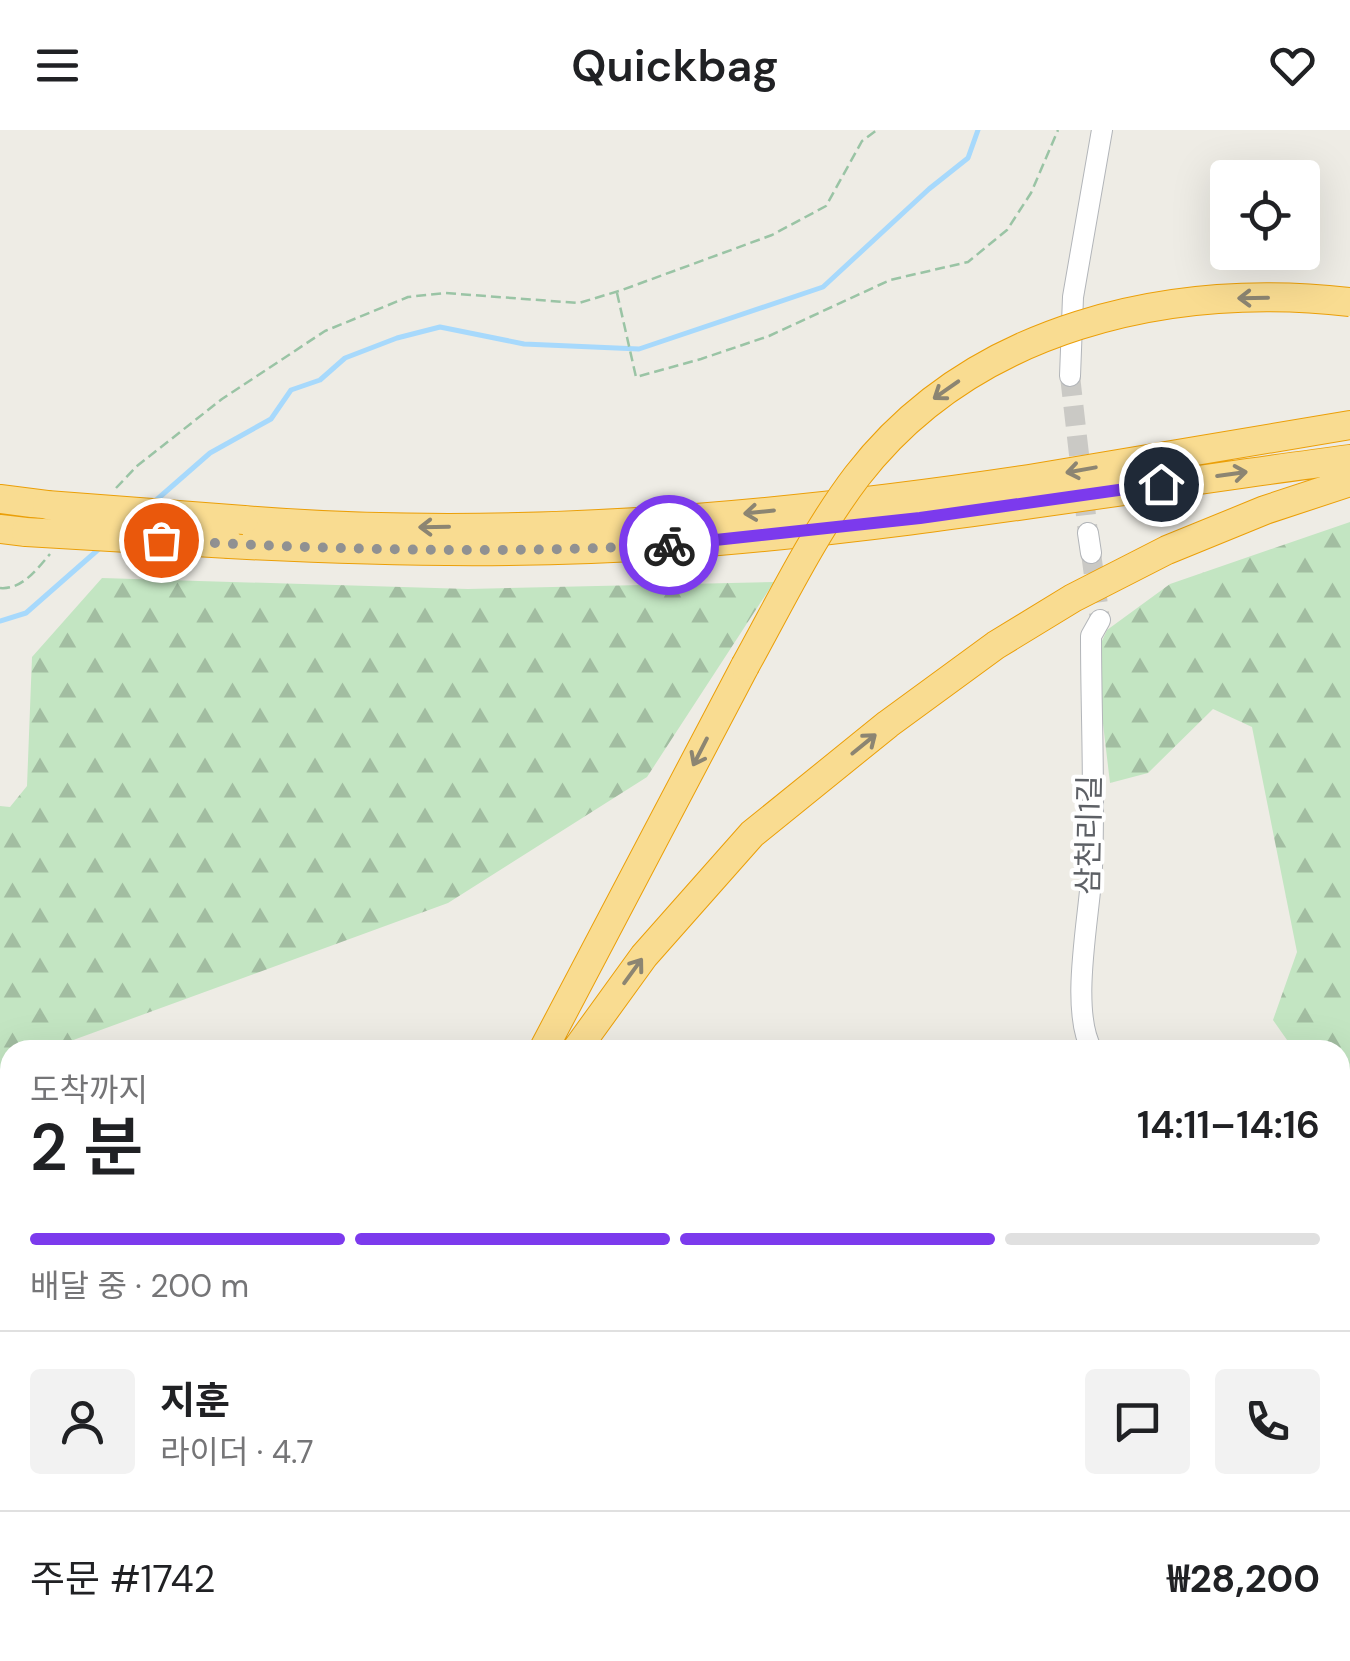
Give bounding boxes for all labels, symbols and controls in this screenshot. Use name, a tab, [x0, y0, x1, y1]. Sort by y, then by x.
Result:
text: Quickbag	[571, 36, 779, 95]
icon: menu	[30, 38, 85, 93]
icon: heart	[1265, 38, 1320, 93]
map controls	[1210, 160, 1320, 270]
button: locate	[1210, 160, 1320, 270]
one-way arrow	[1237, 288, 1270, 308]
one-way arrow	[933, 379, 961, 400]
pin	[1119, 442, 1204, 527]
icon: home	[1134, 457, 1189, 512]
one-way arrow	[1065, 461, 1098, 480]
one-way arrow	[1215, 465, 1248, 483]
courier	[619, 495, 719, 595]
pin	[119, 498, 204, 583]
one-way arrow	[743, 502, 776, 521]
icon: bag	[134, 513, 189, 568]
one-way arrow	[419, 518, 452, 536]
icon: bike	[642, 518, 697, 573]
one-way arrow	[850, 733, 876, 755]
one-way arrow	[690, 737, 709, 767]
street label: 삼천리1길	[1068, 775, 1109, 895]
one-way arrow	[623, 958, 644, 985]
text: 도착까지	[30, 1069, 148, 1111]
text: 14:11–14:16	[1137, 1100, 1320, 1150]
text: 2 분	[30, 1106, 143, 1190]
text: 배달 중 · 200 m	[30, 1265, 249, 1307]
button: person	[30, 1369, 135, 1474]
button: chat	[1085, 1369, 1190, 1474]
button: phone	[1215, 1369, 1320, 1474]
text: 지훈	[160, 1376, 230, 1426]
text: 라이더 · 4.7	[160, 1431, 314, 1473]
text: 주문 #1742	[30, 1554, 215, 1604]
text: ₩28,200	[1167, 1554, 1320, 1604]

